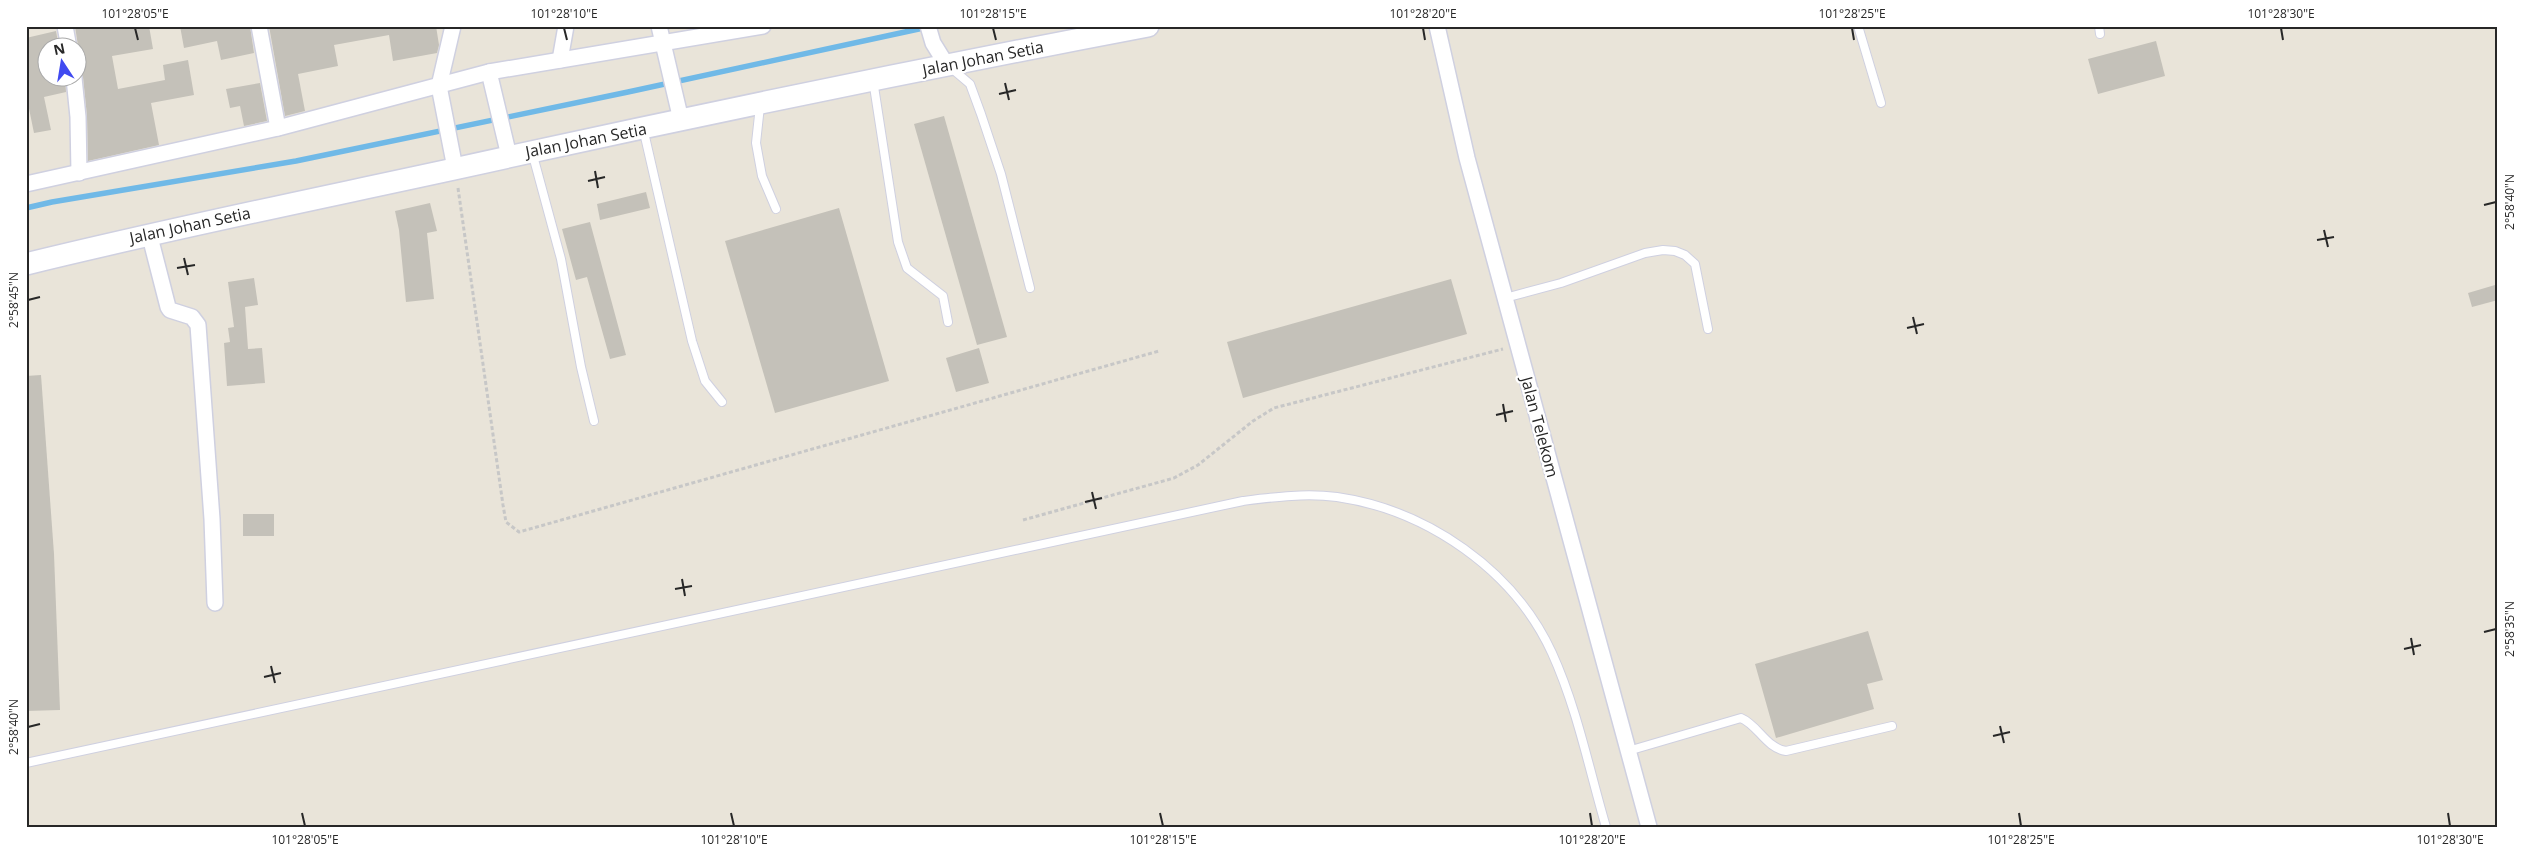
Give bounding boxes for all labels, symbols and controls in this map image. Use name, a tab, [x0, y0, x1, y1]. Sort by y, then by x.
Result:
text: 101°28'05"E	[101, 5, 169, 22]
text: 101°28'10"E	[530, 5, 598, 22]
text: 101°28'15"E	[959, 5, 1027, 22]
text: 101°28'20"E	[1389, 5, 1457, 22]
text: 101°28'25"E	[1818, 5, 1886, 22]
text: 101°28'30"E	[2247, 5, 2315, 22]
street label: Jalan Johan Setia	[919, 35, 1046, 81]
north arrow	[38, 38, 88, 88]
text: N	[52, 38, 67, 59]
street label: Jalan Johan Setia	[522, 117, 649, 163]
text: 2°58'40"N	[2501, 174, 2518, 230]
street label: Jalan Johan Setia	[126, 201, 252, 249]
text: 2°58'45"N	[5, 272, 22, 328]
street label: Jalan Telekom	[1515, 372, 1564, 480]
text: 2°58'35"N	[2501, 601, 2518, 657]
text: 2°58'40"N	[5, 699, 22, 755]
text: 101°28'05"E	[271, 831, 339, 848]
text: 101°28'10"E	[700, 831, 768, 848]
text: 101°28'15"E	[1129, 831, 1197, 848]
text: 101°28'20"E	[1558, 831, 1626, 848]
text: 101°28'25"E	[1987, 831, 2055, 848]
text: 101°28'30"E	[2416, 831, 2484, 848]

